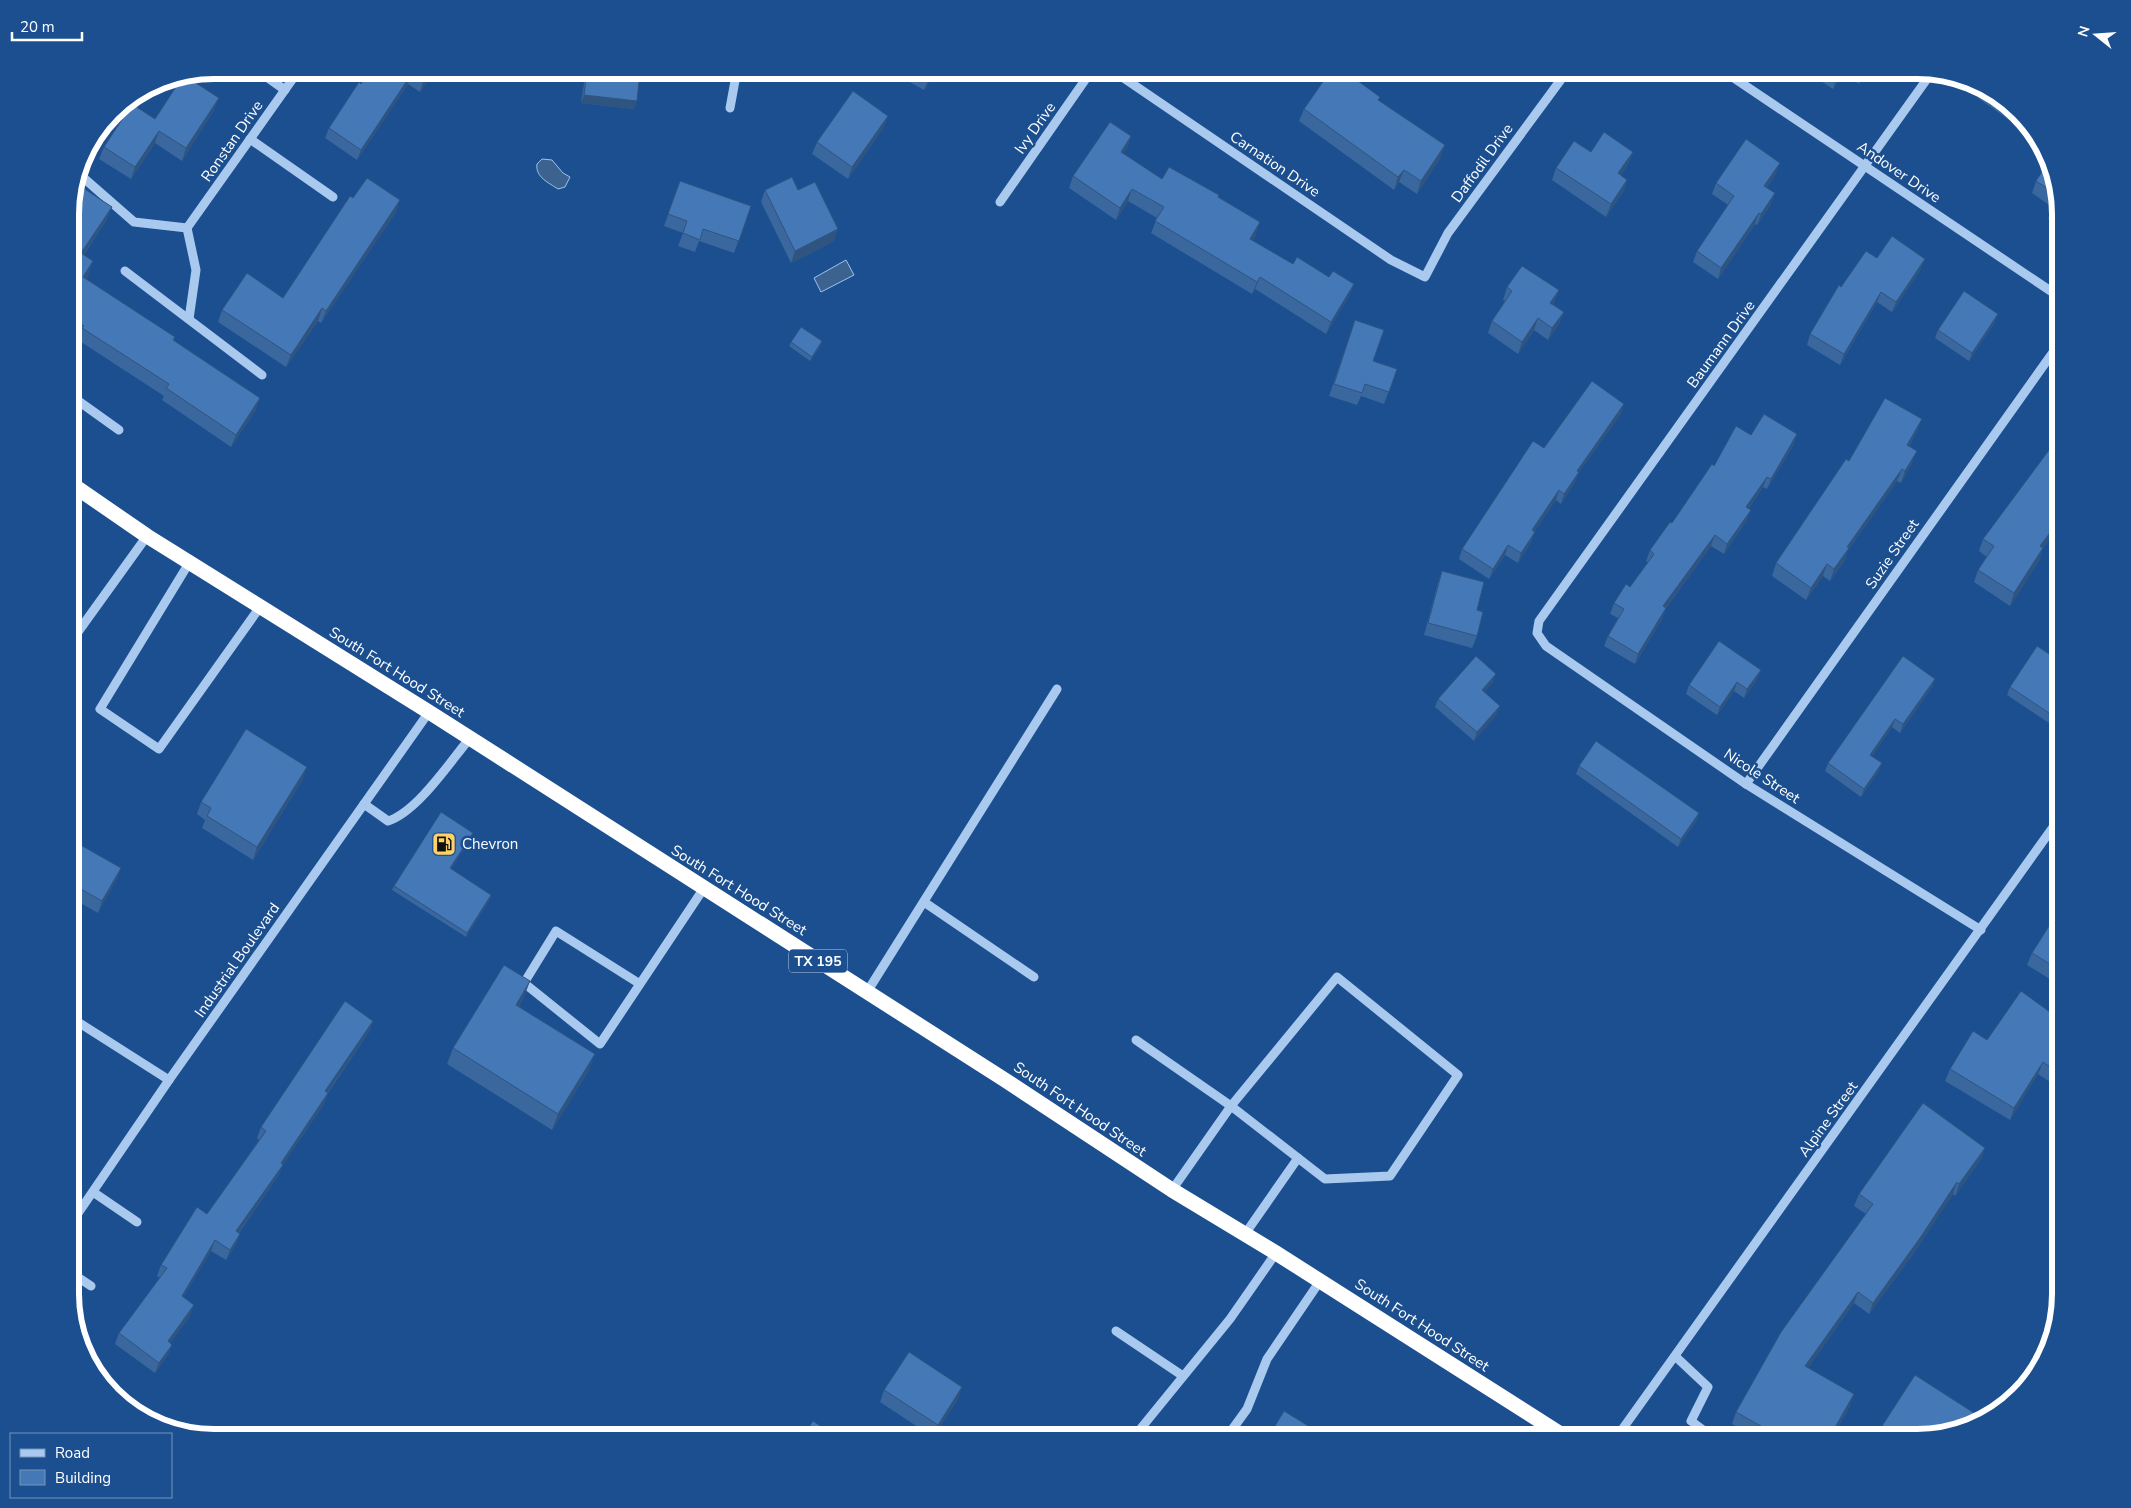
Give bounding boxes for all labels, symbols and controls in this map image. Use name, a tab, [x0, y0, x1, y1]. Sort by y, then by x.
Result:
scale bar	[12, 10, 82, 42]
north arrow	[2071, 10, 2121, 60]
text: 20 m	[20, 17, 55, 37]
text: N	[2073, 24, 2095, 39]
street label: Ronstan Drive	[197, 96, 267, 186]
street label: Ivy Drive	[1010, 98, 1060, 158]
street label: Daffodil Drive	[1447, 119, 1517, 207]
street label: Carnation Drive	[1226, 126, 1324, 202]
street label: Andover Drive	[1853, 137, 1945, 207]
street label: Baumann Drive	[1682, 296, 1760, 392]
street label: Suzie Street	[1861, 515, 1924, 593]
street label: South Fort Hood Street	[325, 622, 469, 722]
street label: Nicole Street	[1720, 744, 1804, 808]
fuel station icon: Chevron	[431, 831, 457, 857]
place label: Chevron	[462, 834, 518, 854]
street label: South Fort Hood Street	[667, 840, 811, 940]
street label: Industrial Boulevard	[190, 899, 284, 1021]
road number: TX 195	[789, 949, 847, 972]
street label: South Fort Hood Street	[1010, 1057, 1151, 1161]
street label: Alpine Street	[1794, 1077, 1863, 1161]
street label: South Fort Hood Street	[1351, 1274, 1494, 1376]
legend	[10, 1433, 172, 1498]
text: Road	[55, 1443, 90, 1463]
text: Building	[55, 1468, 111, 1488]

